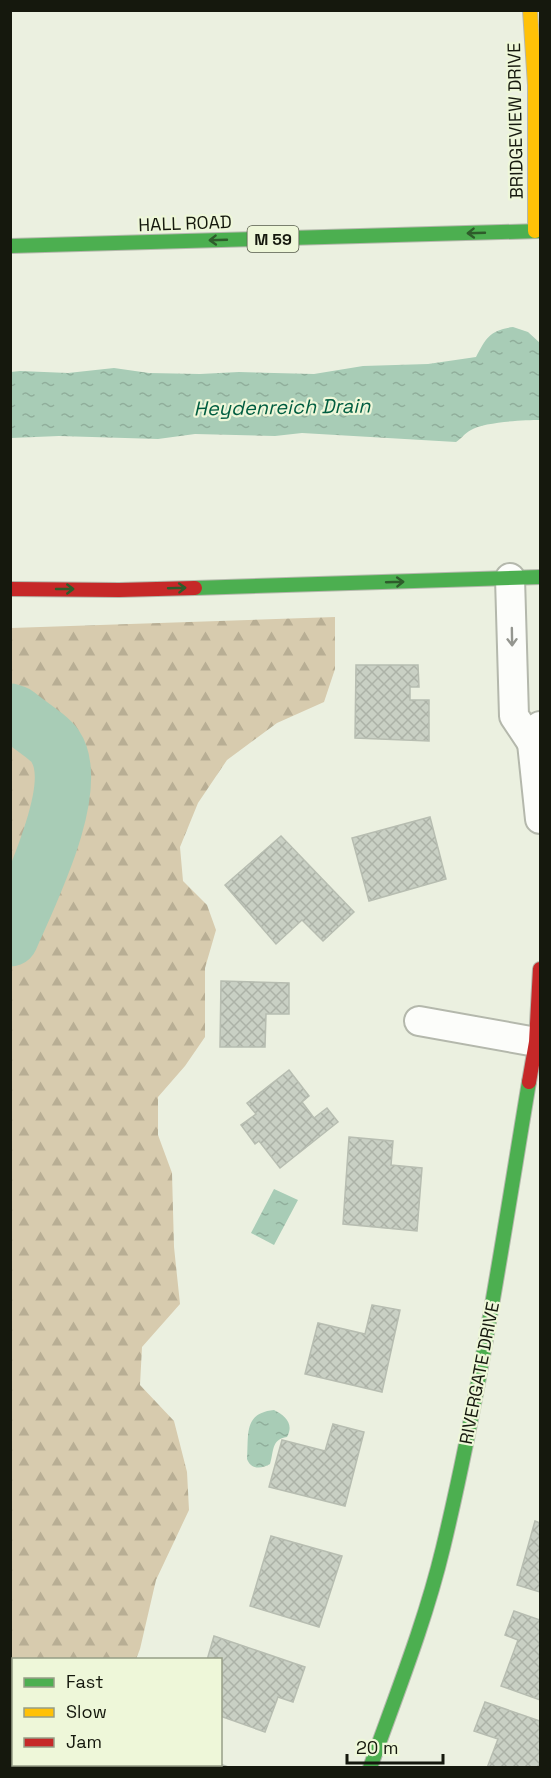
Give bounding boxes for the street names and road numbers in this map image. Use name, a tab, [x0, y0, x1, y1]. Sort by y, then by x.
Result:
street label: BRIDGEVIEW DRIVE	[502, 43, 528, 199]
street label: HALL ROAD	[138, 210, 232, 236]
road number: M 59	[248, 226, 298, 252]
street label: RIVERGATE DRIVE	[454, 1300, 504, 1446]

